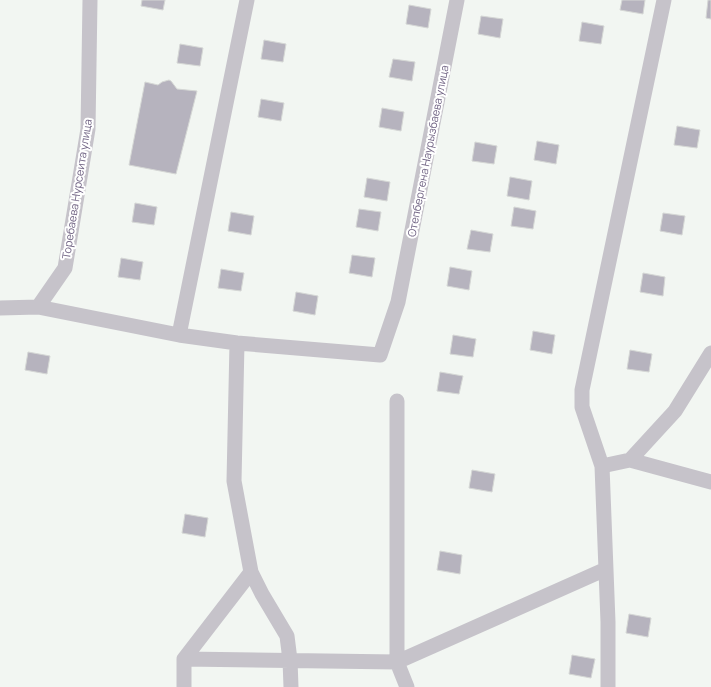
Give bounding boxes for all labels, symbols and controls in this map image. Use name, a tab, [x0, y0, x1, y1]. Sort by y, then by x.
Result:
street label: Отепбергена Наурызбаева улица	[403, 64, 452, 238]
street label: Торебаева Нурсеита улица	[58, 118, 95, 260]

